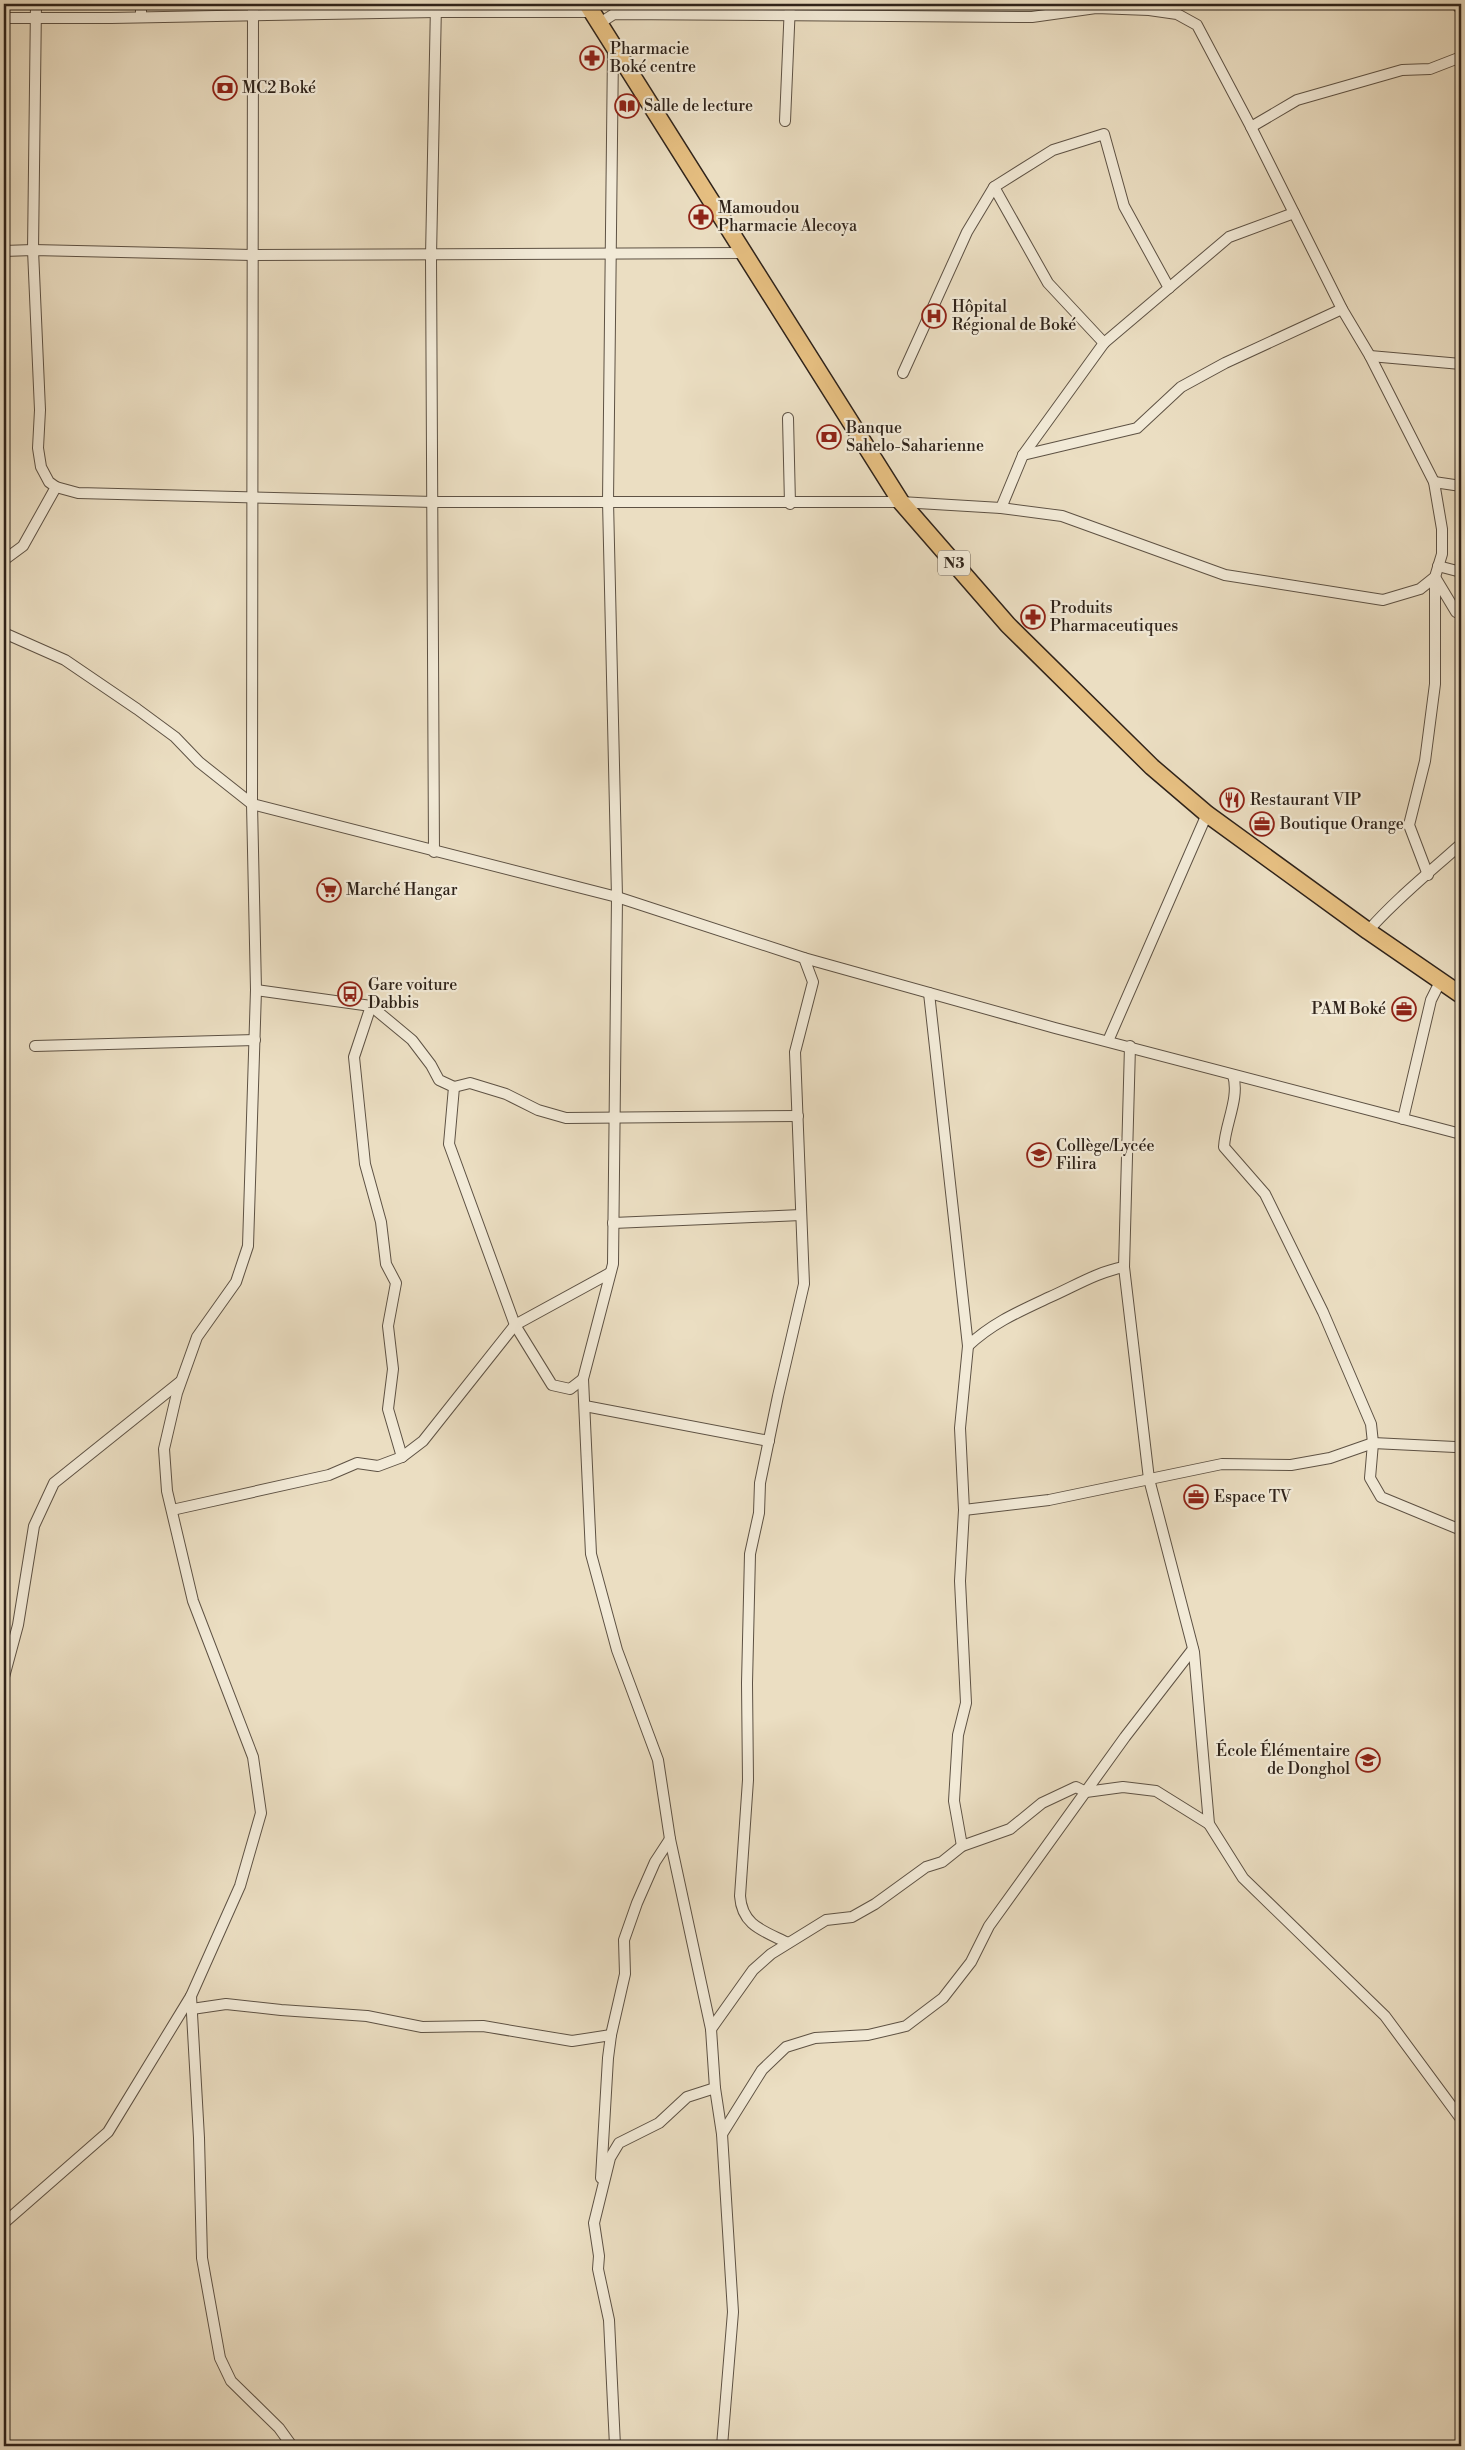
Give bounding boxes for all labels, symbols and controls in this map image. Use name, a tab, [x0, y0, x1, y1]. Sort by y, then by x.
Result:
place label: Pharmacie Boké centre	[609, 39, 696, 77]
pharmacy icon: Pharmacie Boké centre	[579, 45, 605, 71]
bank icon: MC2 Boké	[212, 75, 238, 101]
place label: MC2 Boké	[242, 78, 316, 98]
library icon: Salle de lecture	[614, 93, 640, 119]
place label: Salle de lecture	[644, 96, 753, 116]
place label: Mamoudou Pharmacie Alecoya	[718, 198, 858, 236]
pharmacy icon: Mamoudou Pharmacie Alecoya	[688, 204, 714, 230]
place label: Hôpital Régional de Boké	[952, 297, 1076, 335]
hospital icon: Hôpital Régional de Boké	[921, 303, 947, 329]
place label: Banque Sahelo-Saharienne	[845, 418, 984, 456]
bank icon: Banque Sahelo-Saharienne	[816, 424, 842, 450]
road number: N3	[938, 550, 970, 576]
place label: Produits Pharmaceutiques	[1050, 598, 1178, 636]
pharmacy icon: Produits Pharmaceutiques	[1020, 604, 1046, 630]
restaurant icon: Restaurant VIP	[1219, 787, 1245, 813]
place label: Restaurant VIP	[1250, 790, 1361, 810]
office icon: Boutique Orange	[1249, 811, 1275, 837]
place label: Boutique Orange	[1279, 814, 1404, 834]
supermarket icon: Marché Hangar	[316, 877, 342, 903]
place label: Marché Hangar	[346, 880, 458, 900]
place label: Gare voiture Dabbis	[368, 975, 457, 1013]
bus stop icon: Gare voiture Dabbis	[337, 981, 363, 1007]
office icon: PAM Boké	[1391, 996, 1417, 1022]
place label: PAM Boké	[1312, 999, 1386, 1019]
place label: Collège/Lycée Filira	[1056, 1136, 1155, 1174]
school or university icon: Collège/Lycée Filira	[1026, 1142, 1052, 1168]
office icon: Espace TV	[1183, 1484, 1209, 1510]
place label: Espace TV	[1214, 1487, 1292, 1507]
place label: École Élémentaire de Donghol	[1216, 1739, 1350, 1779]
school or university icon: École Élémentaire de Donghol	[1355, 1747, 1381, 1773]

